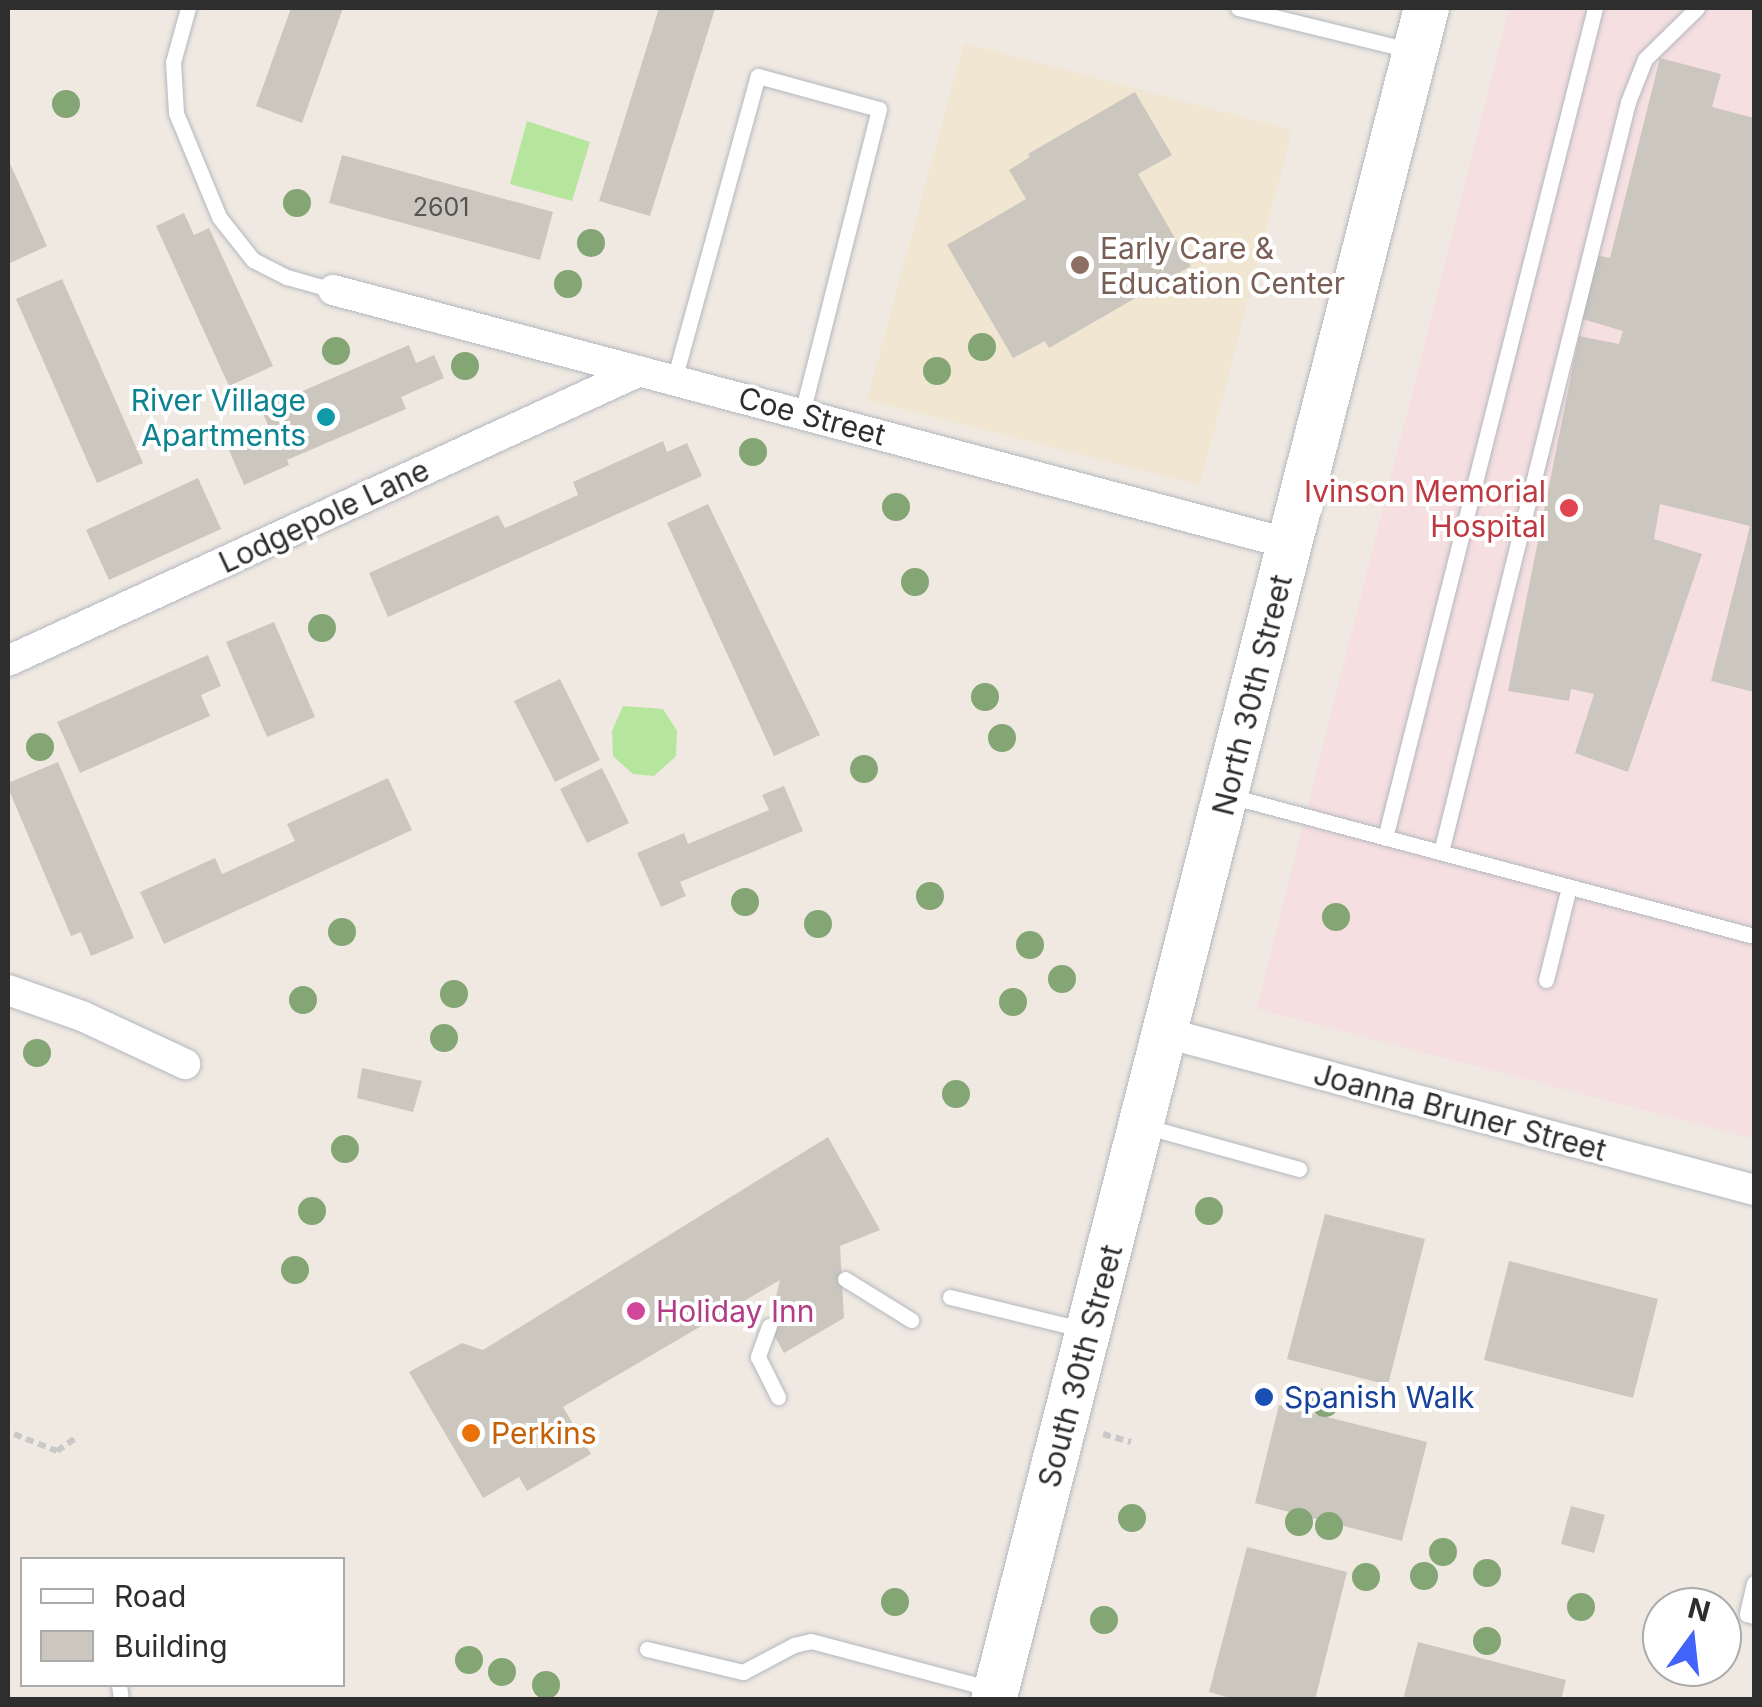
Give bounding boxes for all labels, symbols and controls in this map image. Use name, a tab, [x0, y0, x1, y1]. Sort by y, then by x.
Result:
house number: 2601	[413, 192, 469, 222]
place label: Early Care & Education Center	[1100, 230, 1345, 300]
marker: Early Care & Education Center	[1069, 254, 1091, 276]
street label: Coe Street	[735, 379, 889, 453]
place label: River Village Apartments	[131, 382, 306, 452]
marker: River Village Apartments	[315, 406, 337, 428]
street label: Lodgepole Lane	[213, 452, 435, 580]
place label: Ivinson Memorial Hospital	[1304, 473, 1546, 544]
marker: Ivinson Memorial Hospital	[1556, 495, 1582, 521]
street label: North 30th Street	[1205, 571, 1299, 819]
street label: Joanna Bruner Street	[1310, 1056, 1610, 1168]
street label: South 30th Street	[1030, 1241, 1130, 1491]
place label: Holiday Inn	[656, 1293, 814, 1329]
marker: Holiday Inn	[625, 1300, 647, 1322]
place label: Spanish Walk	[1284, 1379, 1474, 1415]
marker: Spanish Walk	[1253, 1386, 1275, 1408]
place label: Perkins	[491, 1415, 597, 1451]
marker: Perkins	[460, 1422, 482, 1444]
legend	[20, 1557, 345, 1687]
text: Road	[114, 1578, 186, 1614]
north arrow	[1642, 1587, 1742, 1687]
text: N	[1685, 1591, 1714, 1629]
text: Building	[114, 1628, 228, 1664]

